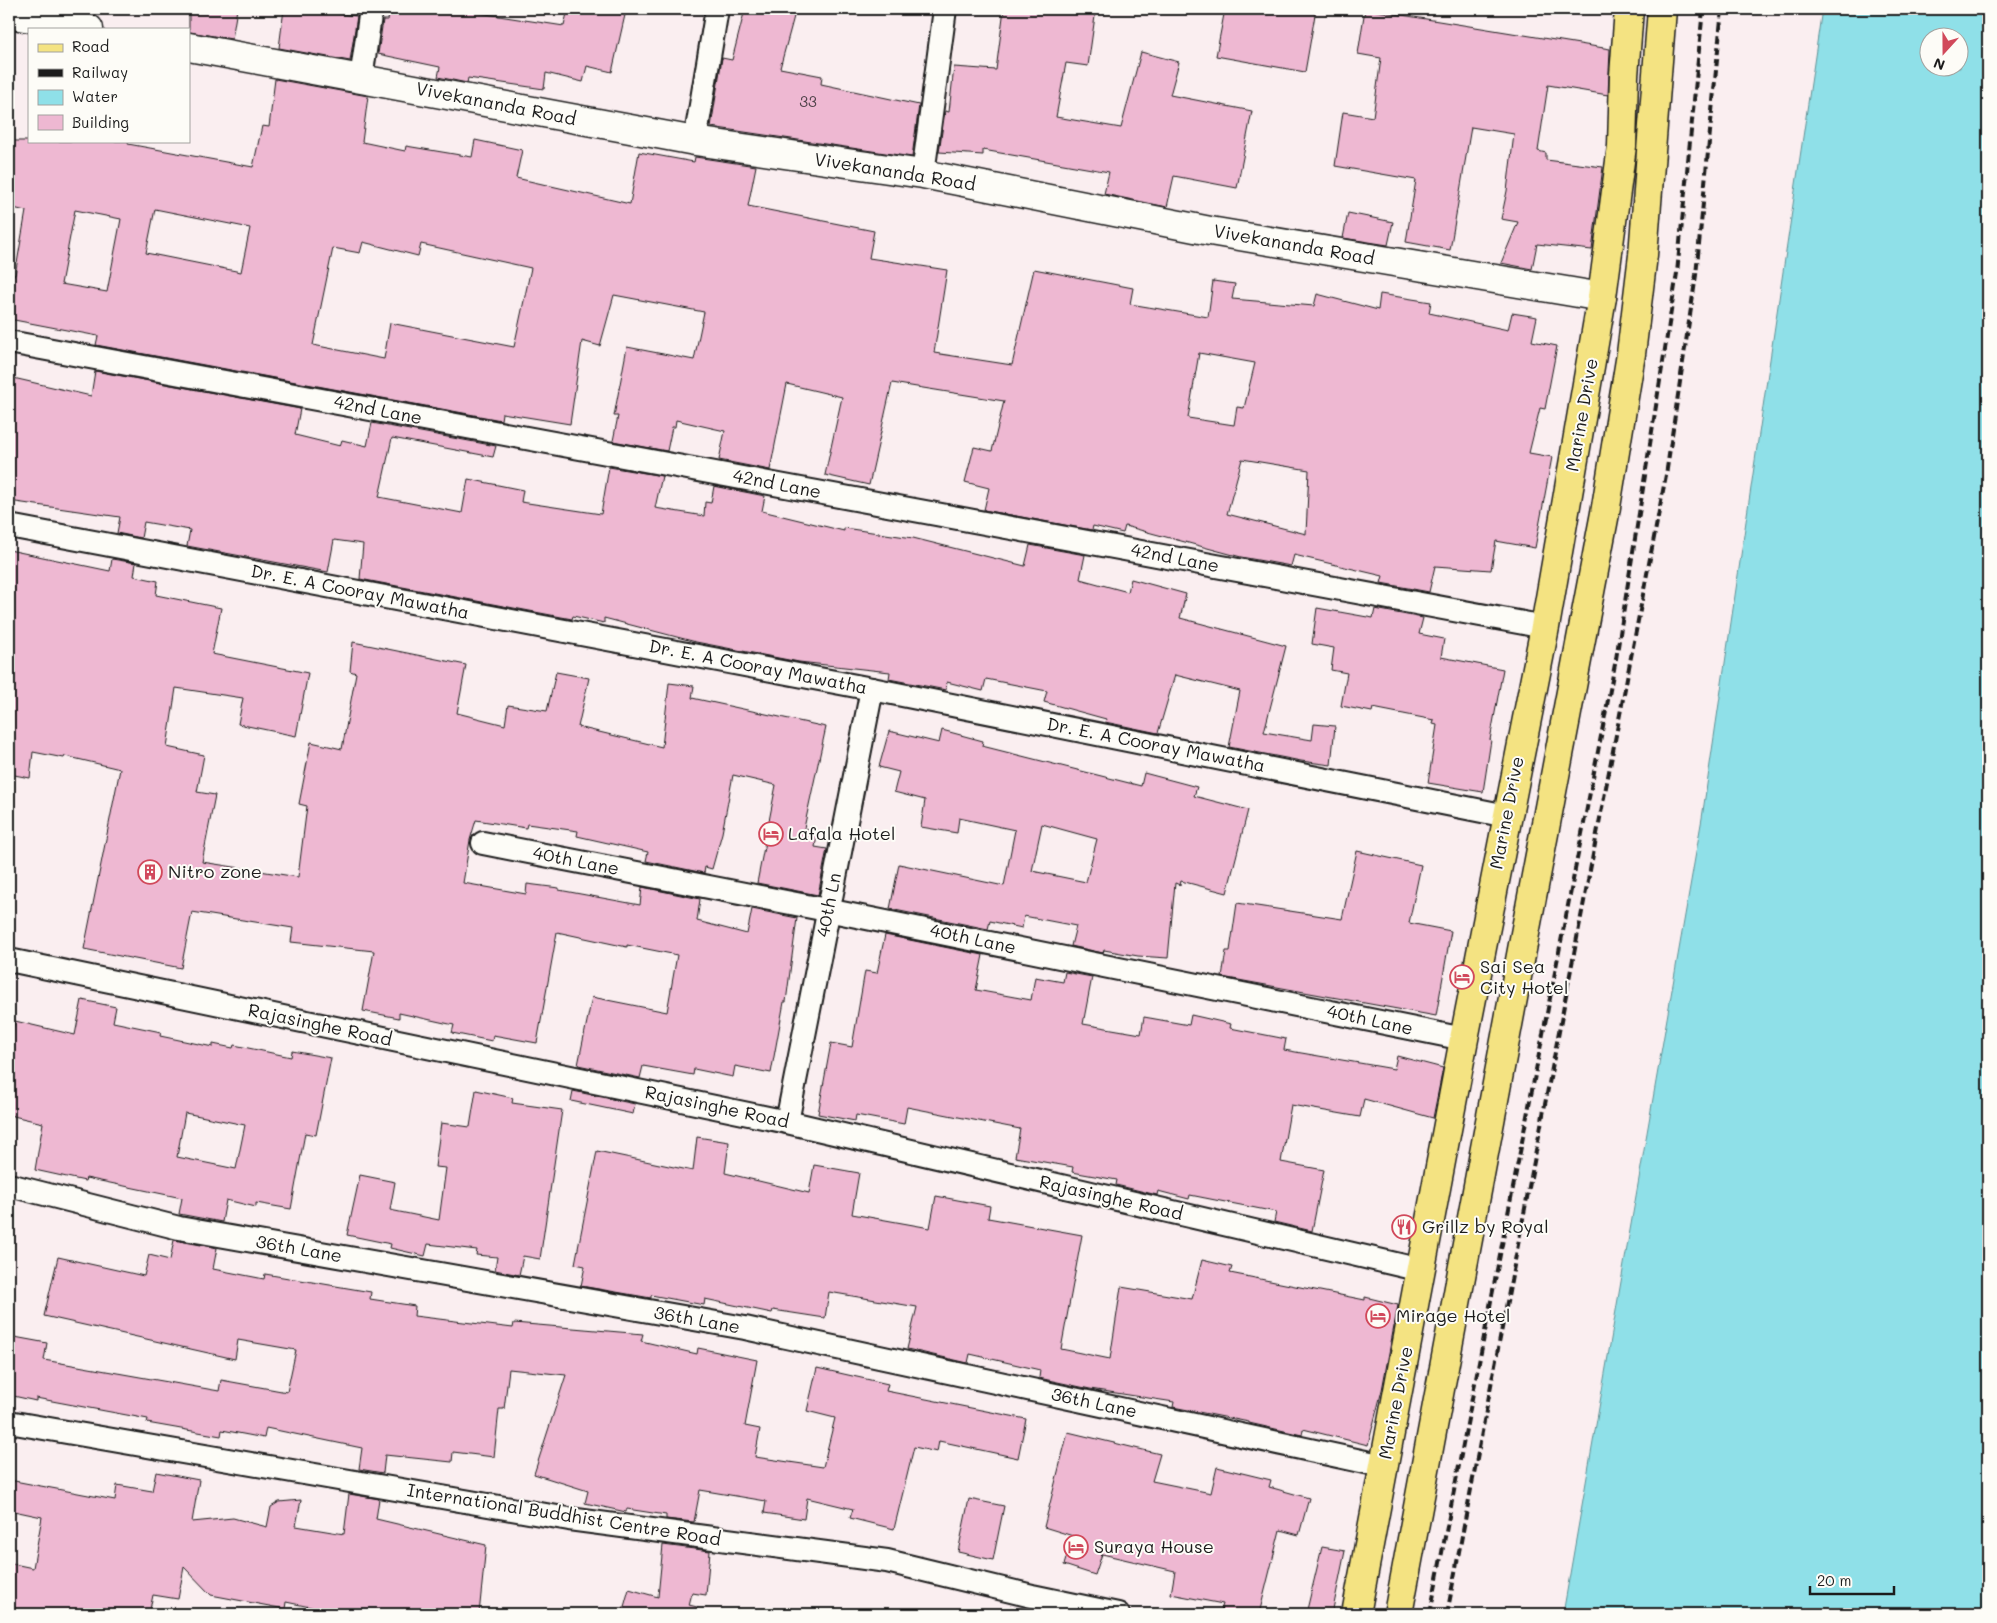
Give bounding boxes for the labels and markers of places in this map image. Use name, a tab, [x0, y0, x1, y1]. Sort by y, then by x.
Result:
hotel icon: Lafala Hotel	[758, 821, 784, 847]
place label: Lafala Hotel	[788, 821, 895, 845]
building icon: Nitro zone	[137, 859, 163, 885]
place label: Nitro zone	[168, 859, 262, 883]
place label: Sai Sea City Hotel	[1480, 954, 1569, 999]
hotel icon: Sai Sea City Hotel	[1449, 964, 1475, 990]
restaurant icon: Grillz by Royal	[1391, 1214, 1417, 1240]
place label: Grillz by Royal	[1422, 1214, 1549, 1238]
hotel icon: Mirage Hotel	[1365, 1303, 1391, 1329]
place label: Mirage Hotel	[1396, 1303, 1511, 1327]
hotel icon: Suraya House	[1063, 1534, 1089, 1560]
place label: Suraya House	[1094, 1534, 1214, 1558]

